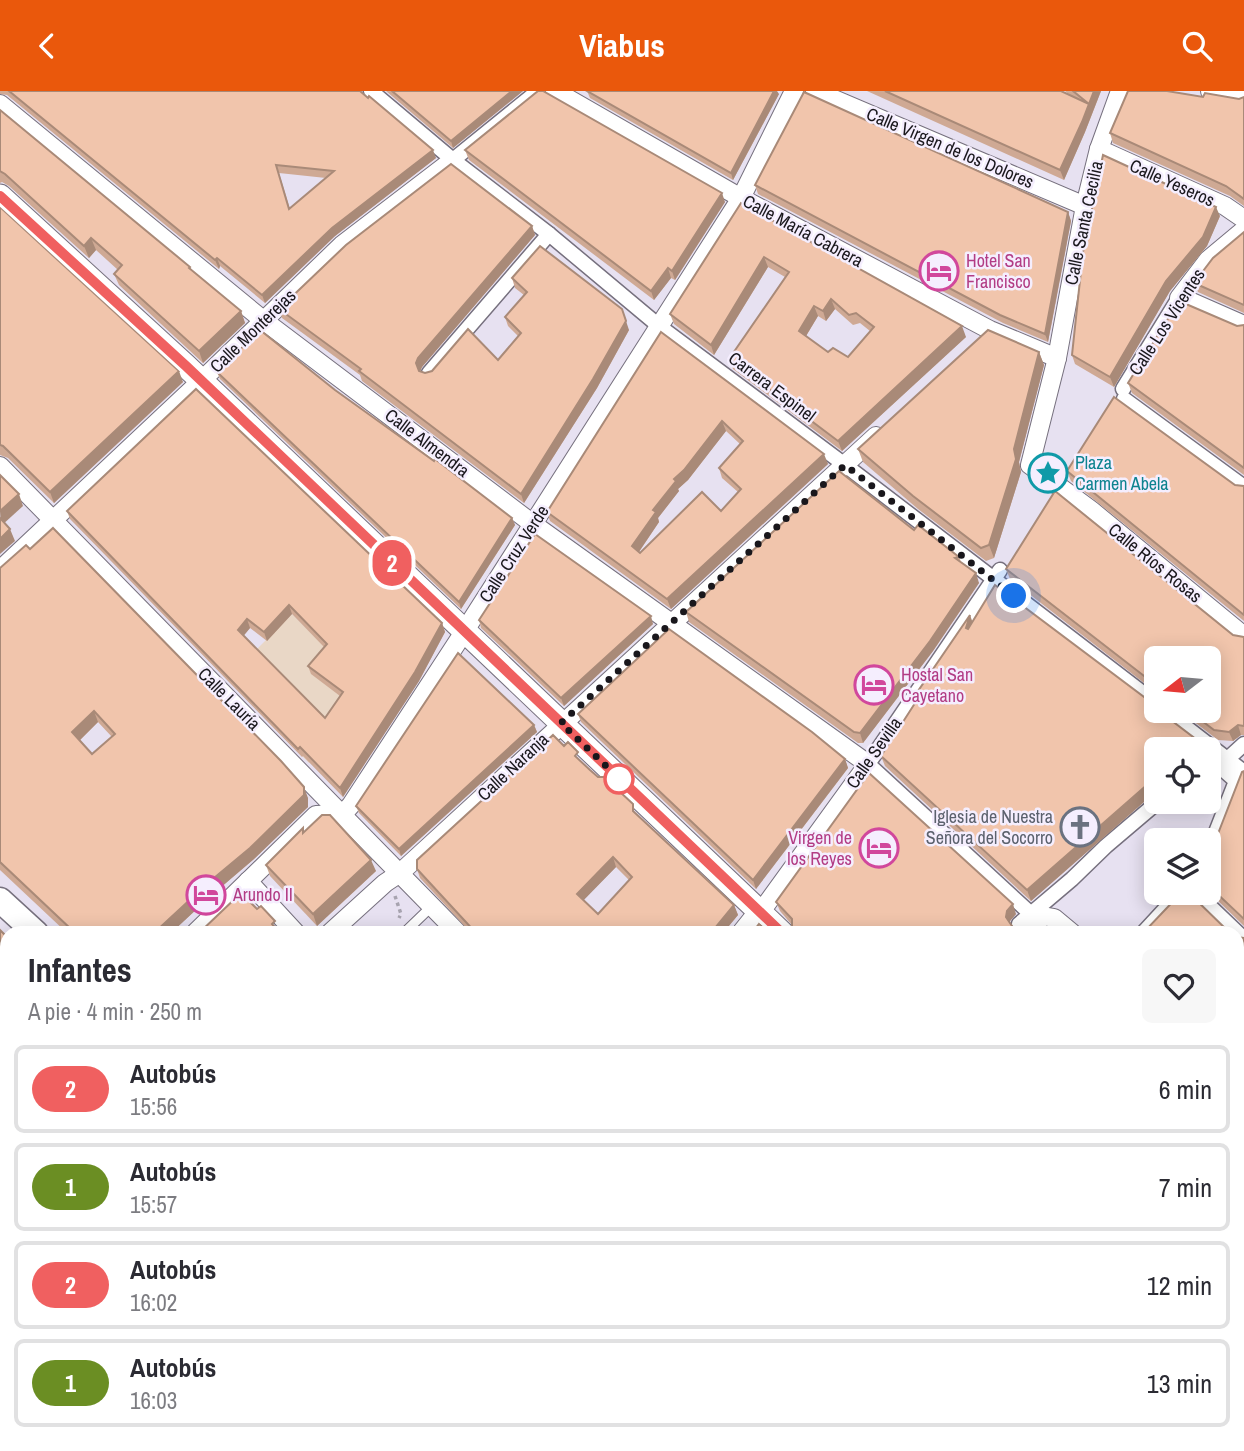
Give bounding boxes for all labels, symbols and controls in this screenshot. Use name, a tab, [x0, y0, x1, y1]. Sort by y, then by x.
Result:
text: Viabus	[579, 24, 665, 67]
icon: back	[28, 27, 66, 65]
icon: search	[1178, 27, 1216, 65]
street label: Calle Virgen de los Dolores	[863, 101, 1038, 194]
street label: Calle Yeseros	[1126, 153, 1219, 212]
street label: Calle Santa Cecilia	[1058, 159, 1109, 287]
street label: Calle María Cabrera	[739, 188, 868, 273]
place label: Hotel San Francisco	[966, 248, 1031, 294]
hotel icon: Hotel San Francisco	[918, 250, 960, 292]
street label: Calle Los Vicentes	[1123, 263, 1211, 380]
street label: Calle Monterejas	[204, 283, 301, 378]
street label: Carrera Espinel	[724, 346, 821, 428]
street label: Calle Almendra	[380, 402, 475, 483]
place label: Plaza Carmen Abela	[1075, 450, 1169, 496]
place icon: Plaza Carmen Abela	[1027, 452, 1069, 494]
street label: Calle Cruz Verde	[473, 500, 554, 607]
street label: Calle Ríos Rosas	[1103, 517, 1207, 608]
line badge: 2	[369, 540, 415, 586]
text: 2	[387, 547, 397, 579]
your location	[996, 578, 1031, 613]
north arrow	[1144, 646, 1222, 723]
map controls	[1144, 646, 1221, 905]
street label: Calle Lauría	[192, 662, 266, 736]
place label: Hostal San Cayetano	[901, 662, 973, 708]
hotel icon: Hostal San Cayetano	[853, 664, 895, 706]
street label: Calle Sevilla	[840, 712, 907, 793]
street label: Calle Naranja	[471, 727, 554, 806]
button: locate	[1144, 737, 1221, 814]
unlabelled marker	[604, 764, 634, 794]
place label: Iglesia de Nuestra Señora del Socorro	[926, 804, 1053, 850]
church icon: Iglesia de Nuestra Señora del Socorro	[1059, 806, 1101, 848]
place label: Virgen de los Reyes	[787, 825, 852, 871]
hotel icon: Virgen de los Reyes	[858, 827, 900, 869]
button: layers	[1144, 828, 1221, 905]
hotel icon: Arundo II	[185, 874, 227, 916]
place label: Arundo II	[232, 882, 293, 907]
text: Infantes	[28, 948, 132, 992]
button: heart	[1142, 949, 1216, 1023]
text: A pie · 4 min · 250 m	[28, 996, 202, 1027]
text: Autobús	[130, 1056, 216, 1091]
text: 6 min	[1159, 1072, 1212, 1107]
text: 2	[65, 1073, 76, 1105]
text: 15:56	[130, 1091, 177, 1122]
text: Autobús	[130, 1154, 216, 1189]
text: 7 min	[1159, 1170, 1212, 1205]
text: 1	[65, 1171, 76, 1203]
text: 15:57	[130, 1189, 177, 1220]
text: Autobús	[130, 1252, 216, 1287]
text: 12 min	[1147, 1268, 1212, 1303]
text: 2	[65, 1269, 76, 1301]
text: 16:02	[130, 1287, 177, 1318]
text: Autobús	[130, 1350, 216, 1385]
text: 13 min	[1147, 1366, 1212, 1401]
text: 1	[65, 1367, 76, 1399]
text: 16:03	[130, 1385, 177, 1416]

